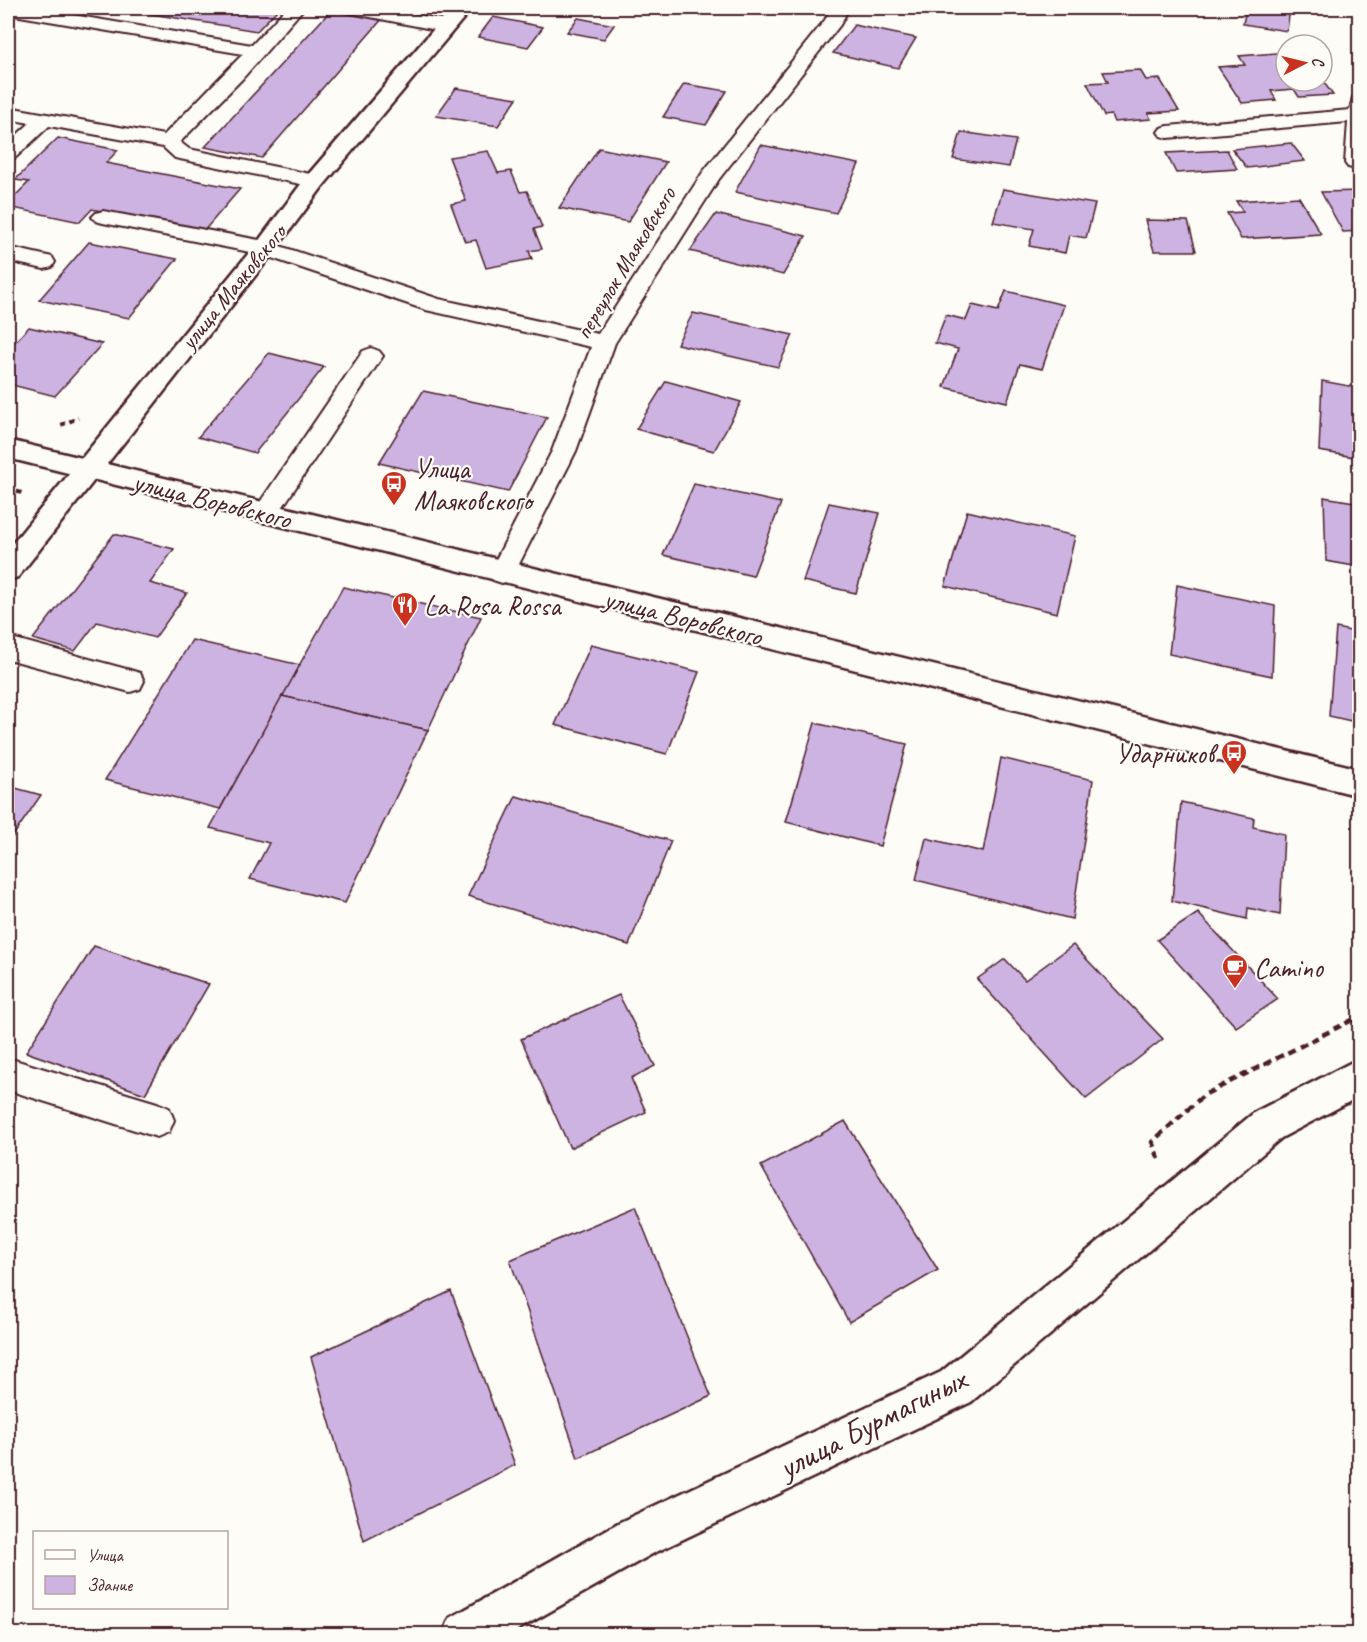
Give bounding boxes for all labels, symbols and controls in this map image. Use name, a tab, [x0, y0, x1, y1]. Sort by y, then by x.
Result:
north arrow	[1274, 33, 1334, 93]
text: С	[1307, 56, 1329, 69]
street label: переулок Маяковского	[568, 180, 683, 345]
street label: улица Маяковского	[172, 216, 294, 357]
place label: Улица Маяковского	[414, 451, 535, 518]
street label: улица Воровского	[128, 463, 297, 537]
bus stop icon: Улица Маяковского	[379, 469, 409, 507]
street label: улица Воровского	[599, 580, 768, 654]
place label: La Rosa Rossa	[424, 588, 562, 623]
restaurant icon: La Rosa Rossa	[390, 590, 420, 628]
place label: Ударников	[1115, 736, 1219, 771]
bus stop icon: Ударников	[1219, 738, 1249, 776]
place label: Camino	[1254, 950, 1325, 985]
cafe icon: Camino	[1220, 952, 1250, 990]
street label: улица Бурмагиных	[769, 1357, 975, 1489]
legend	[33, 1531, 228, 1609]
text: Улица	[87, 1544, 124, 1566]
text: Здание	[87, 1574, 133, 1596]

